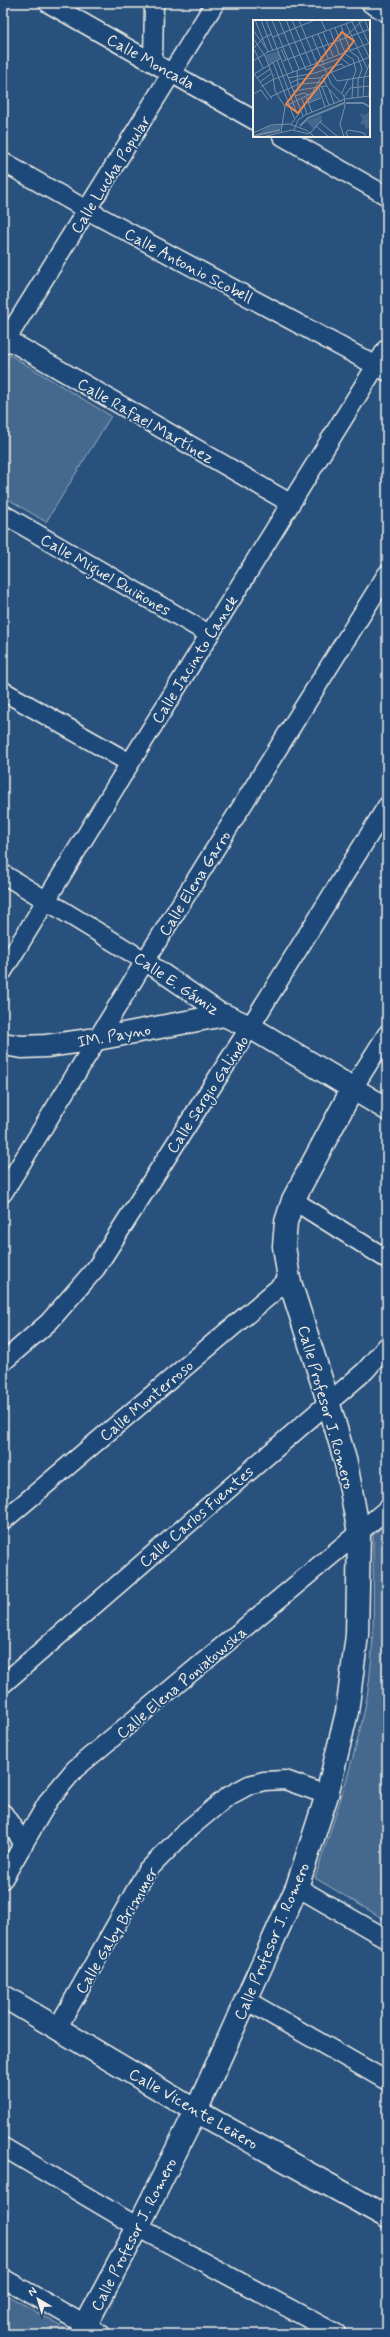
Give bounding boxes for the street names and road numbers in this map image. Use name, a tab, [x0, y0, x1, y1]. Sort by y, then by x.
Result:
street label: Calle Moncada	[102, 29, 198, 95]
street label: Calle Lucha Popular	[66, 111, 156, 238]
street label: Calle Antonio Scobell	[120, 224, 256, 309]
street label: Calle Rafael Martínez	[73, 374, 218, 469]
street label: Calle Miguel Quiñones	[36, 529, 174, 622]
street label: Calle Jacinto Canek	[147, 592, 243, 728]
street label: Calle Elena Garro	[154, 827, 236, 941]
street label: Calle E. Gámiz	[129, 948, 223, 1021]
street label: IM. Payno	[76, 1020, 153, 1053]
street label: Calle Sergio Galindo	[162, 1032, 255, 1158]
street label: Calle Profesor J. Romero	[292, 1323, 359, 1492]
street label: Calle Monterroso	[96, 1356, 198, 1447]
street label: Calle Carlos Fuentes	[135, 1462, 259, 1573]
street label: Calle Elena Poniatowska	[112, 1622, 252, 1744]
street label: Calle Profesor J. Romero	[230, 1859, 315, 2024]
street label: Calle Gaby Brimmer	[71, 1863, 164, 1998]
street label: Calle Vicente Leñero	[125, 2064, 262, 2155]
street label: Calle Profesor J. Romero	[87, 2154, 182, 2315]

